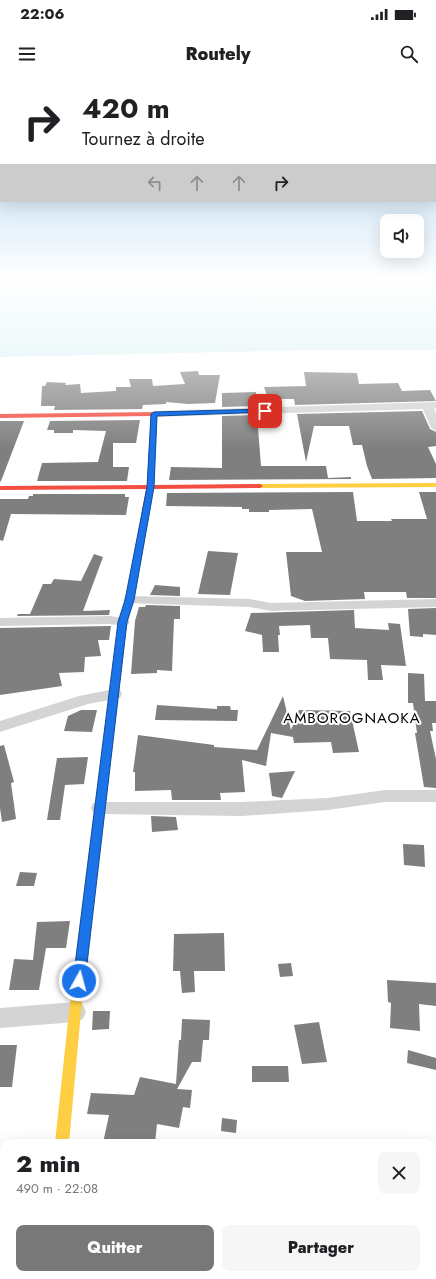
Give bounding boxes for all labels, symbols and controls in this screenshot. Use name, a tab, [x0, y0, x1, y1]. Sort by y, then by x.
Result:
text: 22:06	[20, 3, 64, 25]
text: Routely	[185, 41, 251, 67]
icon: menu	[16, 43, 38, 65]
icon: search	[398, 43, 420, 65]
text: 420 m	[82, 88, 170, 129]
icon: right	[16, 96, 68, 148]
text: Tournez à droite	[82, 126, 205, 152]
icon: left	[144, 172, 166, 194]
icon: ahead	[186, 172, 208, 194]
icon: ahead	[228, 172, 250, 194]
icon: right	[270, 172, 292, 194]
map controls	[380, 214, 424, 258]
button: sound	[380, 214, 424, 258]
pin	[248, 394, 282, 428]
icon: arrive	[254, 400, 276, 422]
district label: AMBOROGNAOKA	[283, 707, 421, 729]
position arrow	[58, 960, 100, 1002]
text: 2 min	[16, 1146, 80, 1181]
button: close	[378, 1152, 420, 1194]
text: 490 m · 22:08	[16, 1179, 98, 1198]
button: Quitter	[16, 1225, 214, 1271]
button: Partager	[222, 1225, 420, 1271]

